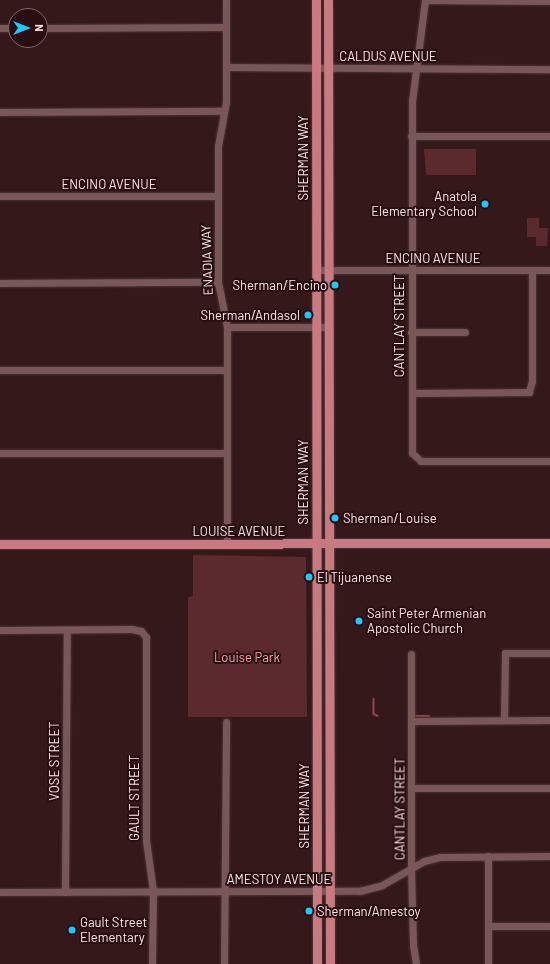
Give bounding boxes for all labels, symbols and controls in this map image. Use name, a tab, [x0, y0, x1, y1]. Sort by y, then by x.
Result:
north arrow	[8, 8, 48, 48]
text: N	[33, 24, 46, 32]
street label: CALDUS AVENUE	[339, 48, 437, 64]
street label: SHERMAN WAY	[295, 115, 311, 201]
street label: ENCINO AVENUE	[61, 176, 157, 192]
place label: Anatola Elementary School	[371, 189, 477, 220]
marker: Anatola Elementary School	[480, 199, 490, 209]
street label: ENADIA WAY	[198, 224, 216, 296]
street label: ENCINO AVENUE	[385, 250, 481, 266]
street label: CANTLAY STREET	[391, 275, 407, 377]
place label: Sherman/Encino	[232, 277, 327, 293]
marker: Sherman/Encino	[330, 280, 340, 290]
place label: Sherman/Andasol	[200, 307, 300, 323]
marker: Sherman/Andasol	[303, 310, 313, 320]
street label: SHERMAN WAY	[295, 439, 311, 525]
place label: Sherman/Louise	[343, 510, 437, 526]
marker: Sherman/Louise	[330, 513, 340, 523]
street label: LOUISE AVENUE	[193, 523, 285, 539]
place label: El Tijuanense	[317, 569, 392, 585]
marker: El Tijuanense	[304, 572, 314, 582]
place label: Saint Peter Armenian Apostolic Church	[367, 606, 486, 637]
marker: Saint Peter Armenian Apostolic Church	[354, 616, 364, 626]
park label: Louise Park	[214, 649, 280, 665]
street label: VOSE STREET	[46, 721, 62, 801]
street label: GAULT STREET	[126, 755, 142, 841]
street label: CANTLAY STREET	[392, 758, 408, 860]
street label: SHERMAN WAY	[296, 763, 312, 849]
street label: AMESTOY AVENUE	[227, 871, 331, 887]
place label: Sherman/Amestoy	[317, 903, 421, 919]
marker: Sherman/Amestoy	[304, 906, 314, 916]
place label: Gault Street Elementary	[80, 915, 147, 946]
marker: Gault Street Elementary	[67, 925, 77, 935]

